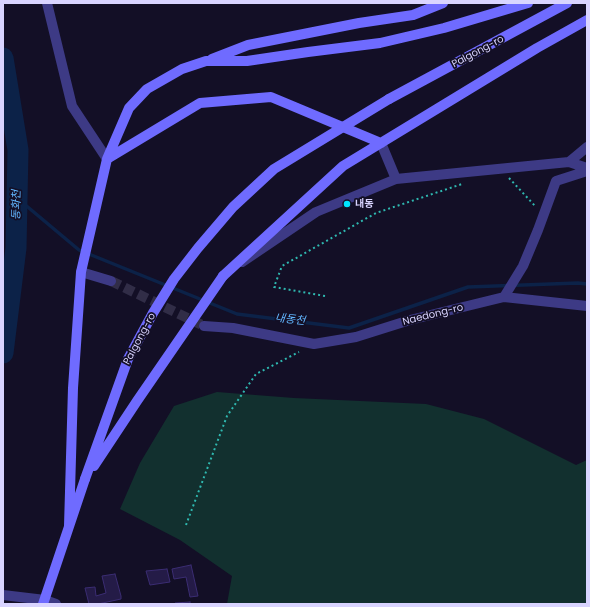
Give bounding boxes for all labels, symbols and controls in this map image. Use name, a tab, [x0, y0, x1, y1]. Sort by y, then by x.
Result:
street label: Palgong-ro	[450, 33, 506, 71]
water label: 동화천	[10, 190, 24, 220]
place label: 내동	[355, 198, 373, 210]
marker: 내동	[342, 199, 352, 209]
street label: Naedong-ro	[401, 302, 465, 328]
street label: Palgong-ro	[121, 311, 159, 367]
water label: 내동천	[274, 312, 306, 328]

